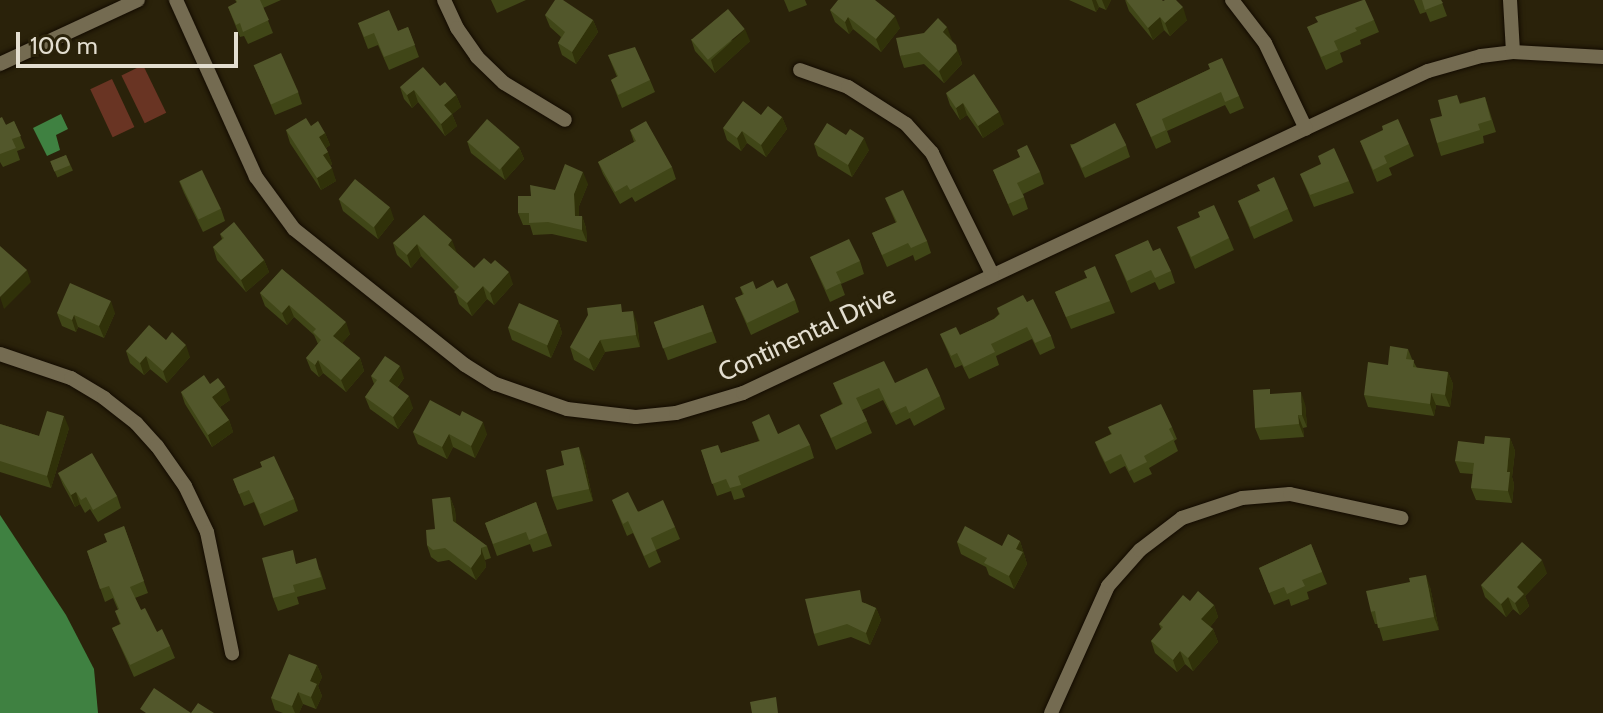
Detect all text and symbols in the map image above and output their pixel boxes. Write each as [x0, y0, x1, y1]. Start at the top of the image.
scale bar [20, 16, 242, 66]
text: 100 m [30, 31, 98, 60]
street label: Continental Drive [713, 279, 901, 389]

